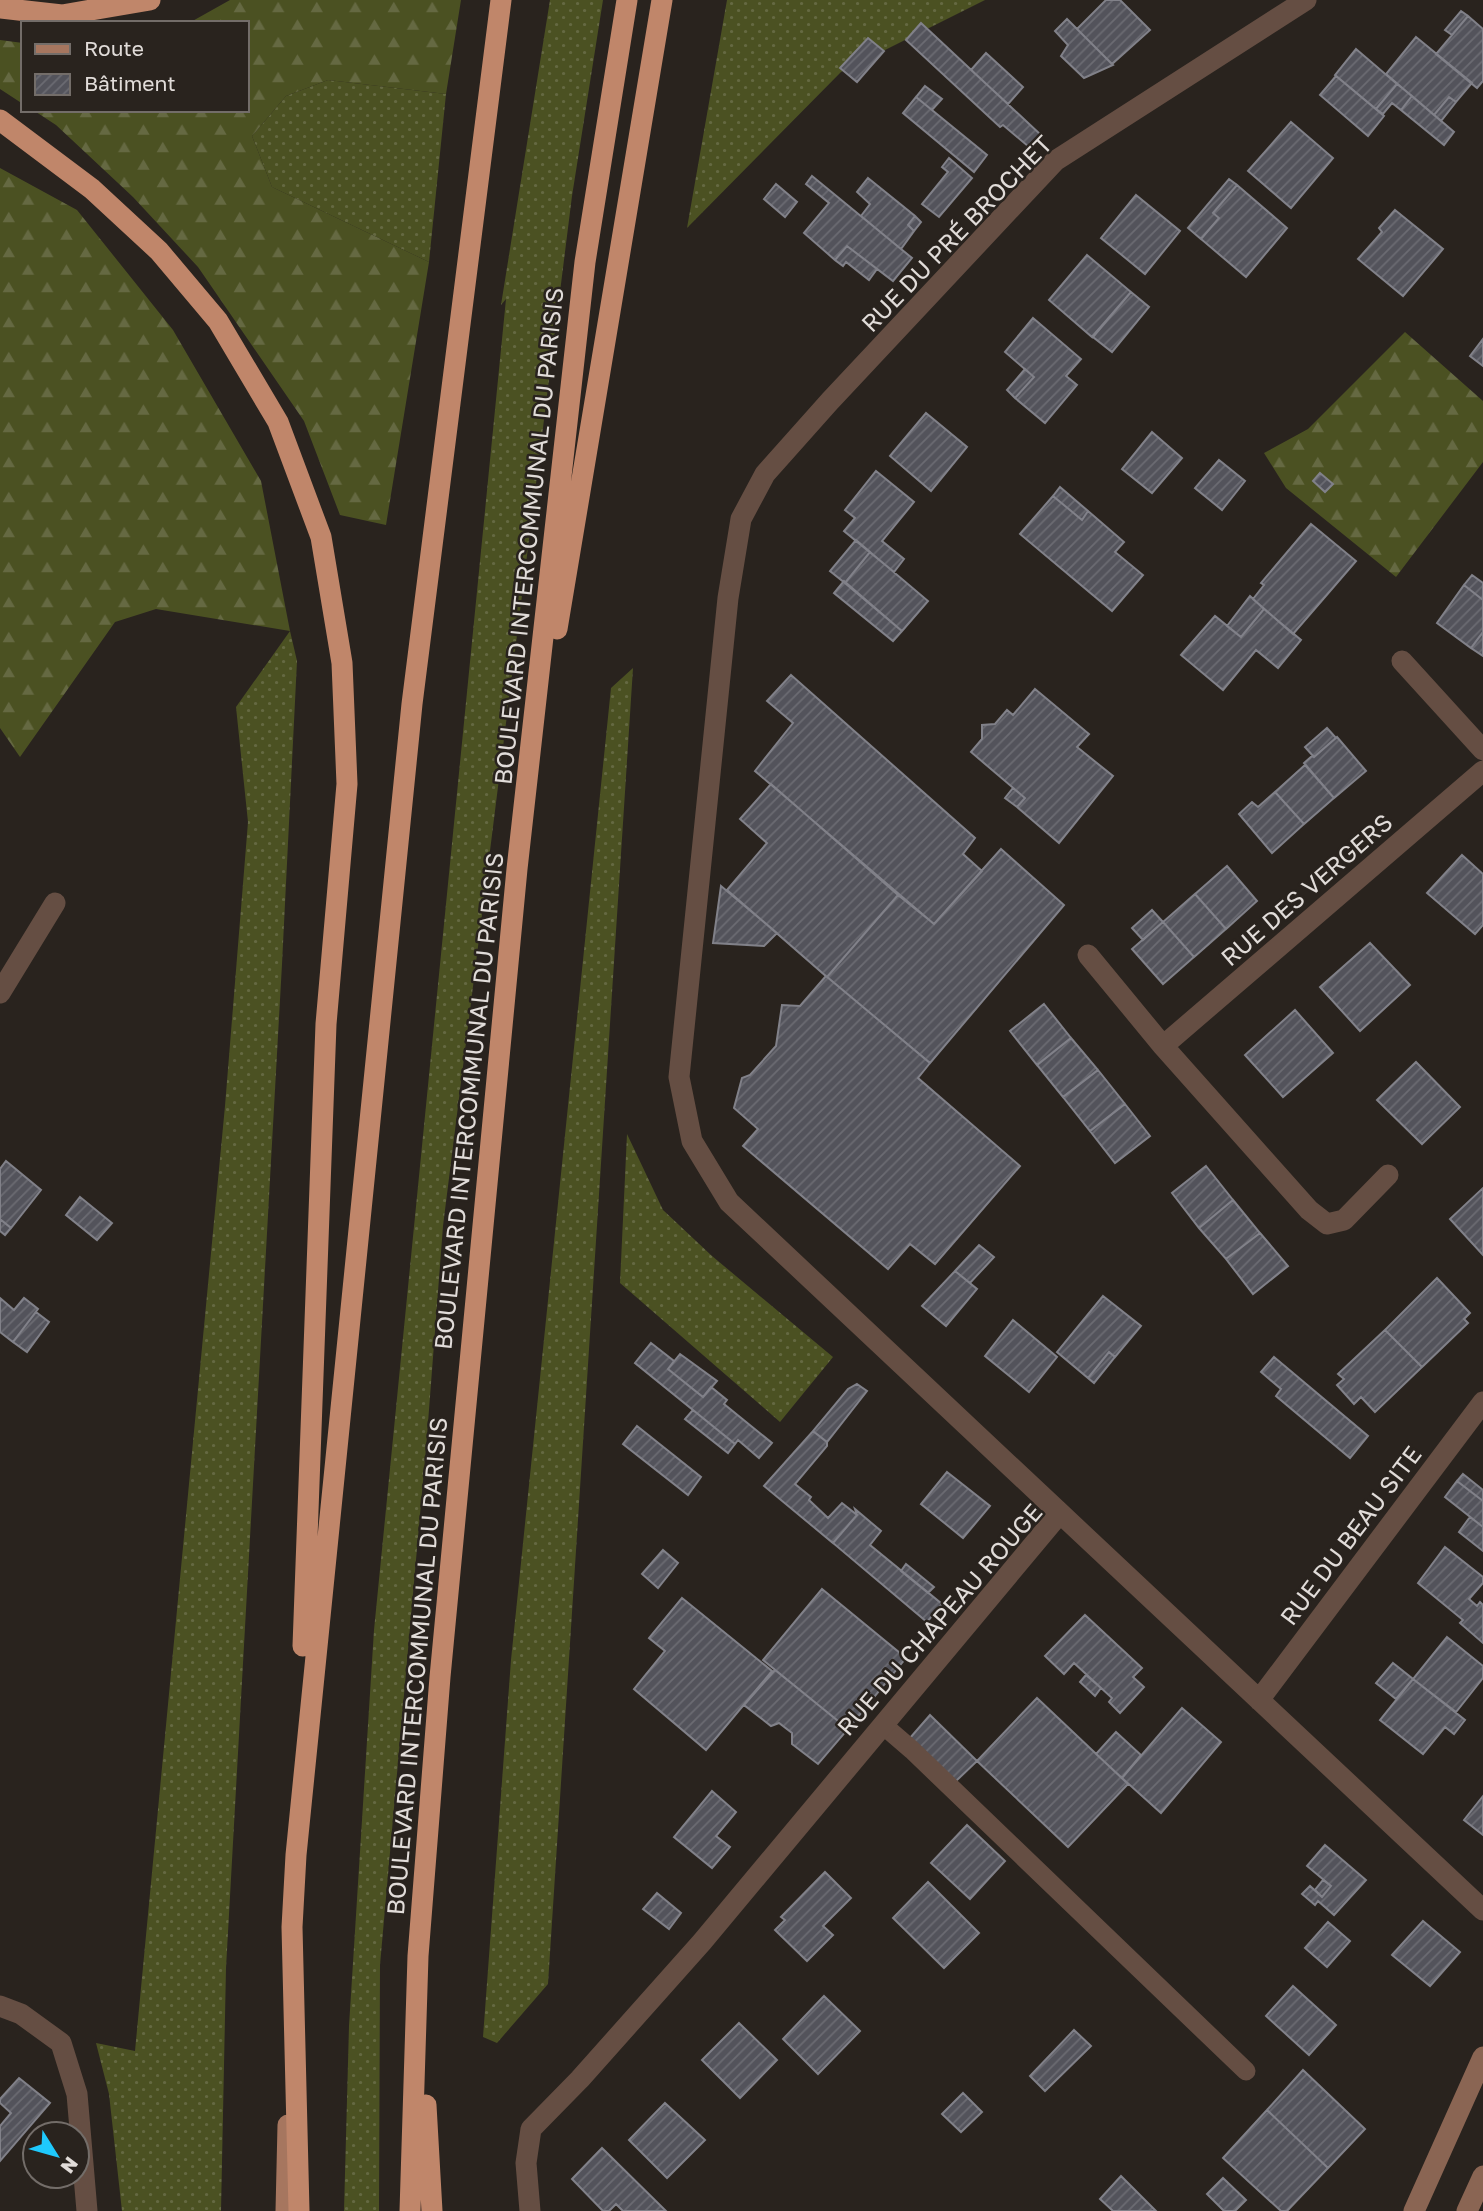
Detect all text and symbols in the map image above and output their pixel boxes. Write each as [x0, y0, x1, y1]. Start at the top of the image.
legend [21, 21, 248, 112]
text: Route [84, 35, 144, 61]
text: Bâtiment [84, 70, 176, 96]
street label: RUE DU PRÉ BROCHET [855, 129, 1057, 337]
street label: BOULEVARD INTERCOMMUNAL DU PARISIS [487, 286, 569, 786]
street label: RUE DES VERGERS [1214, 807, 1398, 971]
street label: BOULEVARD INTERCOMMUNAL DU PARISIS [427, 851, 509, 1351]
street label: BOULEVARD INTERCOMMUNAL DU PARISIS [380, 1416, 452, 1916]
street label: RUE DU BEAU SITE [1273, 1440, 1427, 1630]
street label: RUE DU CHAPEAU ROUGE [830, 1497, 1048, 1741]
north arrow [21, 2120, 91, 2190]
text: N [56, 2153, 84, 2178]

